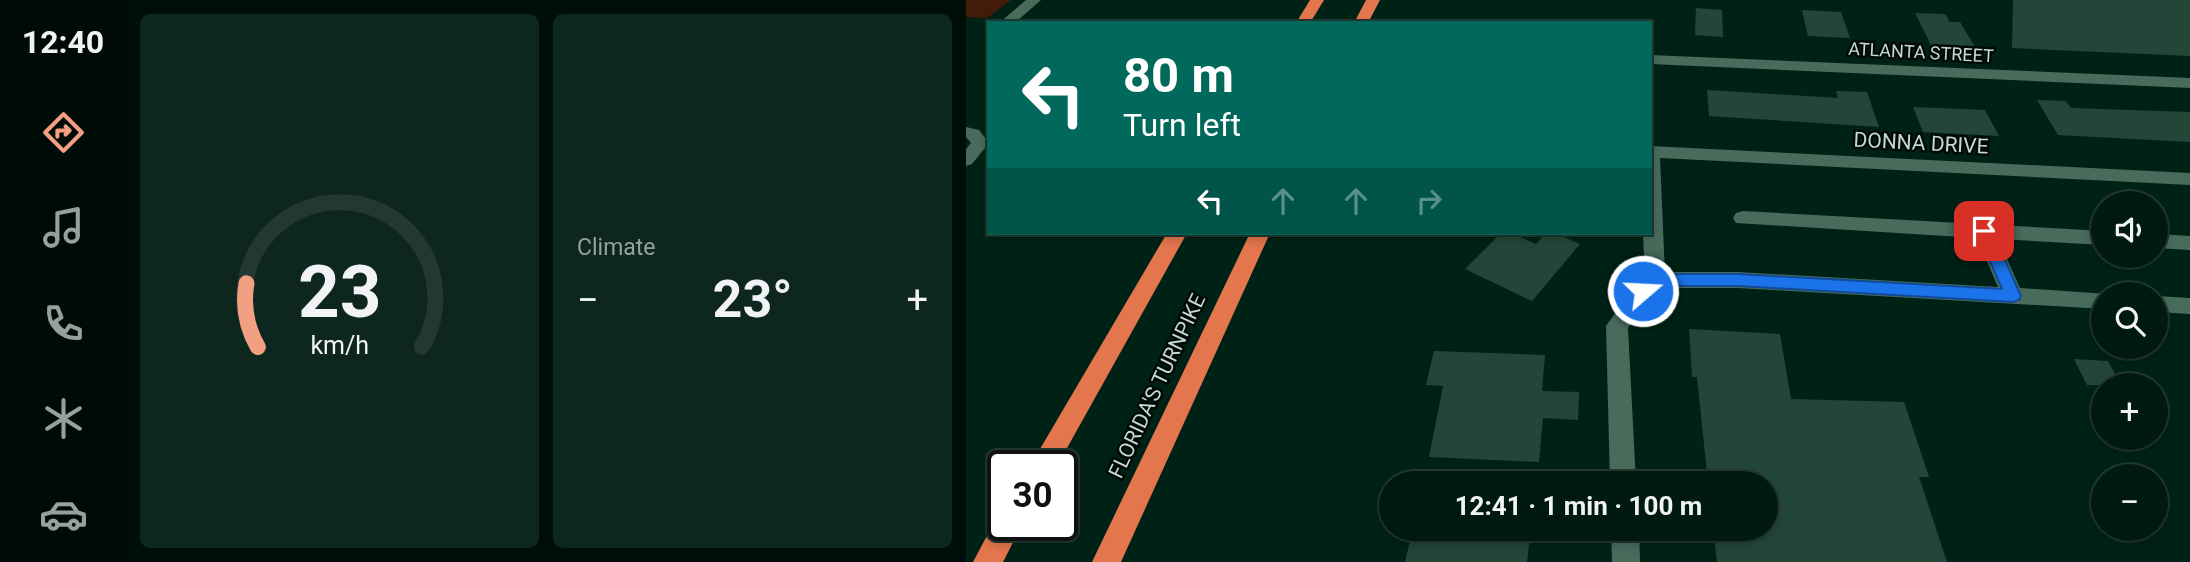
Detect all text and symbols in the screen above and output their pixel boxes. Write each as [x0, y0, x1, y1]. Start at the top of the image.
text: 12:40 [22, 23, 104, 61]
street label: ATLANTA STREET [1848, 38, 1995, 66]
text: 80 m [1123, 47, 1234, 104]
icon: left [1008, 49, 1099, 140]
text: Turn left [1123, 106, 1241, 144]
icon: directions [39, 108, 88, 157]
street label: DONNA DRIVE [1853, 127, 1989, 159]
icon: left [1191, 182, 1229, 220]
icon: ahead [1264, 182, 1302, 220]
icon: ahead [1337, 182, 1375, 220]
icon: right [1410, 182, 1448, 220]
map controls [2091, 191, 2168, 541]
button: sound [2091, 191, 2168, 268]
pin [1954, 201, 2014, 261]
icon: music [39, 203, 88, 252]
icon: arrive [1965, 212, 2003, 250]
text: Climate [577, 234, 656, 261]
text: 23 [298, 249, 381, 335]
position arrow [1606, 254, 1680, 328]
text: 23° [713, 269, 793, 330]
text: − [577, 278, 599, 322]
text: + [906, 278, 928, 322]
button: search [2091, 282, 2168, 359]
street label: FLORIDA'S TURNPIKE [1104, 290, 1210, 482]
icon: phone [39, 299, 88, 348]
text: km/h [310, 331, 369, 360]
button: + [2091, 373, 2168, 450]
icon: climate [39, 394, 88, 443]
speed limit sign: 30 [987, 450, 1078, 541]
button: − [2091, 464, 2168, 541]
icon: car [39, 490, 88, 539]
text: 12:41 · 1 min · 100 m [1455, 491, 1702, 521]

